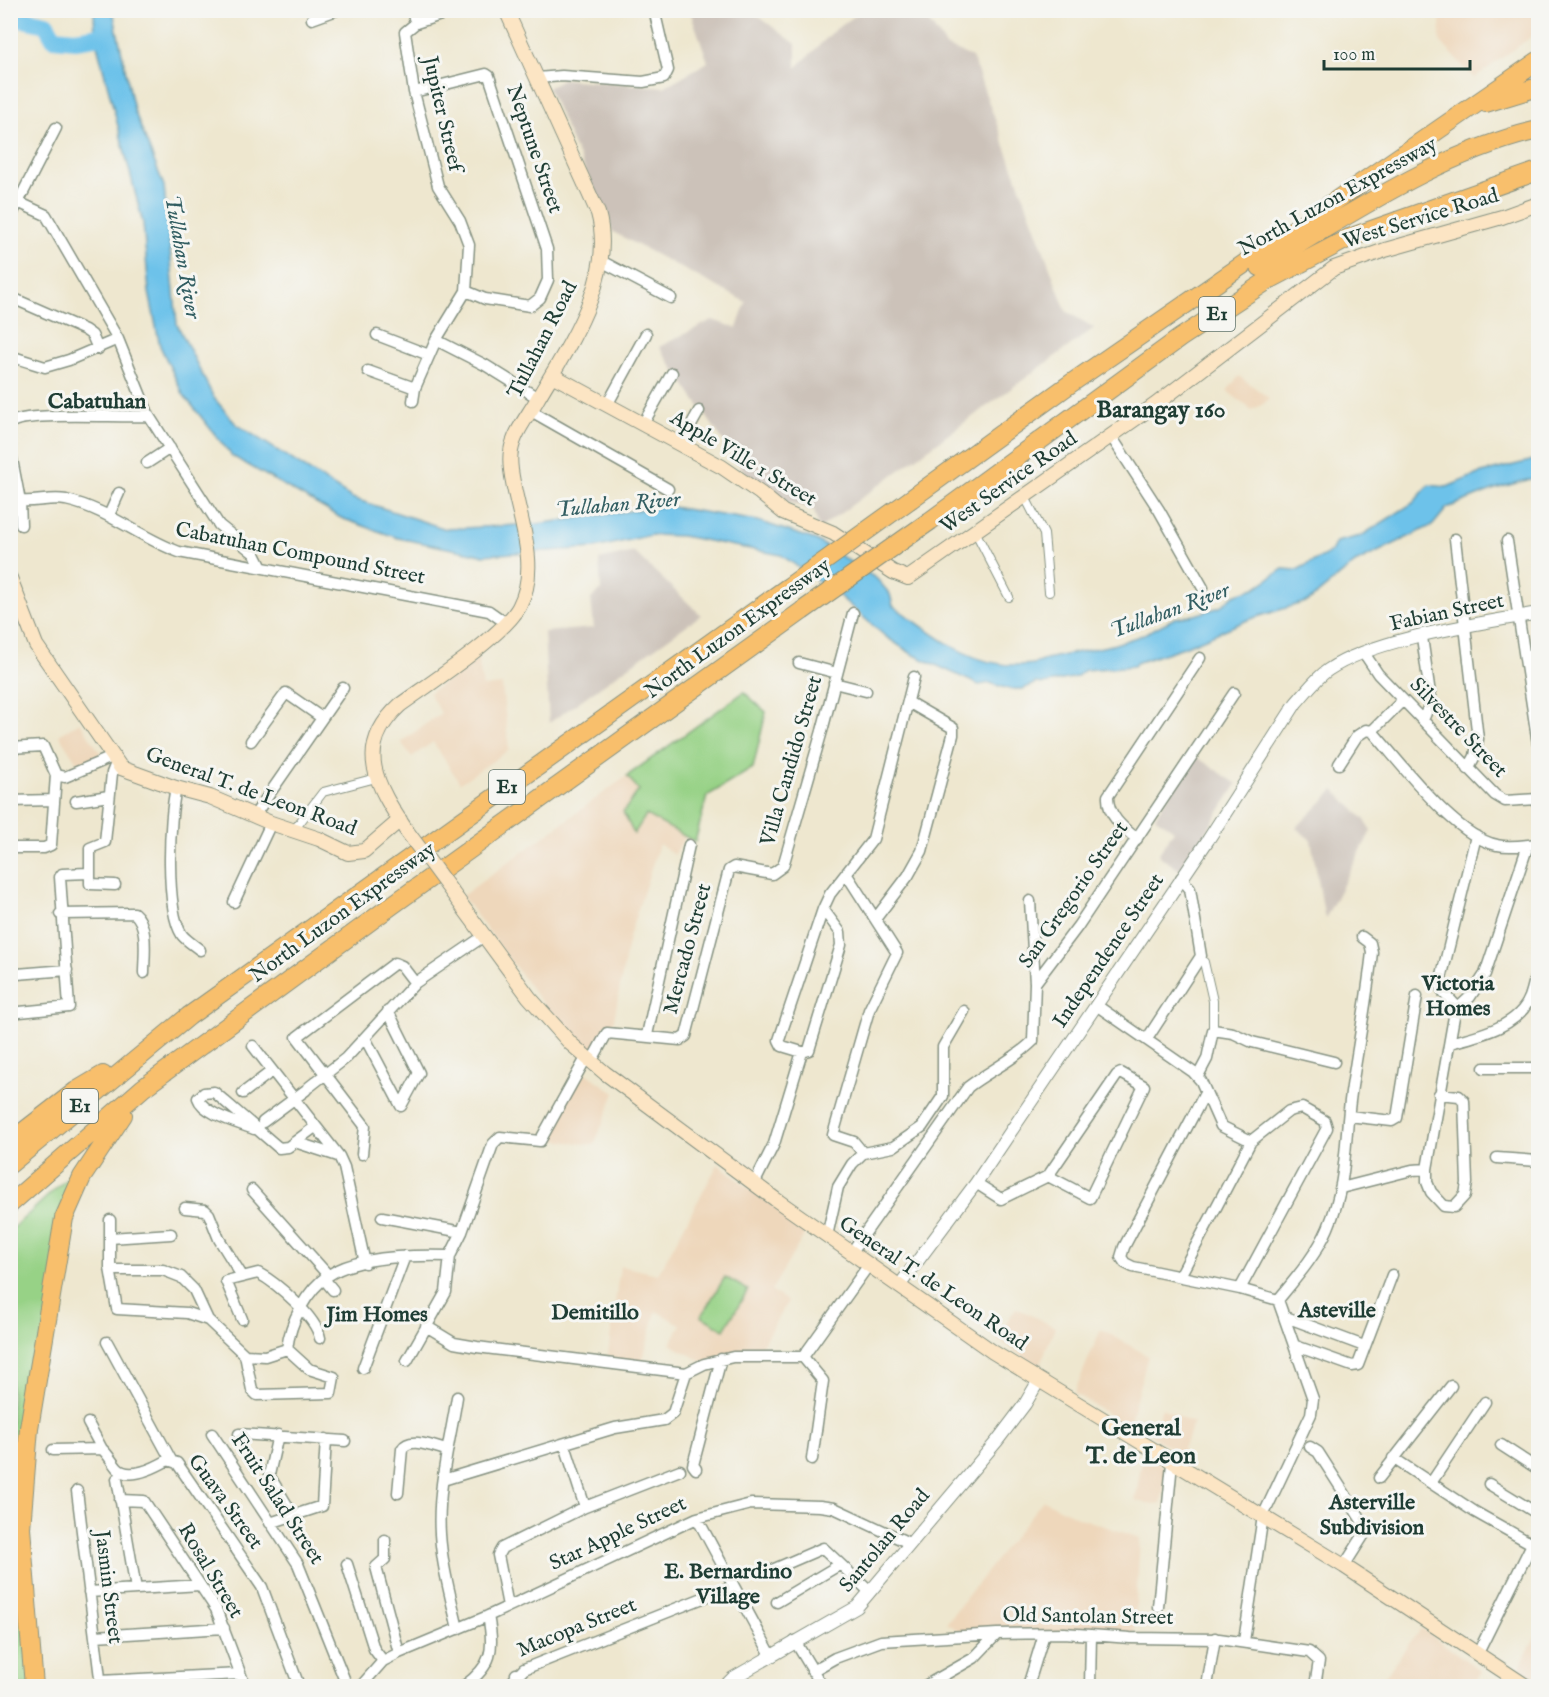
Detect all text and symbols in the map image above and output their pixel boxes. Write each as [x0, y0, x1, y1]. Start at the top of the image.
scale bar [1324, 33, 1470, 71]
text: 100 m [1333, 44, 1375, 67]
street label: Jupiter Streef [415, 52, 469, 178]
street label: Neptune Street [499, 81, 569, 217]
street label: North Luzon Expressway [1234, 131, 1443, 263]
street label: West Service Road [1340, 182, 1503, 256]
water label: Tullahan River [157, 193, 207, 322]
street label: Tullahan Road [502, 276, 585, 403]
road number: E1 [1199, 297, 1235, 331]
district label: Cabatuhan [48, 388, 146, 416]
district label: Barangay 160 [1096, 395, 1226, 426]
street label: Apple Ville 1 Street [664, 404, 821, 513]
street label: West Service Road [935, 425, 1084, 540]
water label: Tullahan River [555, 485, 683, 524]
street label: Cabatuhan Compound Street [173, 517, 427, 591]
street label: North Luzon Expressway [640, 552, 837, 706]
water label: Tullahan River [1106, 576, 1235, 646]
street label: Fabian Street [1388, 588, 1506, 638]
street label: Silvestre Street [1403, 672, 1513, 784]
street label: Villa Candido Street [755, 673, 829, 850]
street label: General T. de Leon Road [142, 741, 361, 843]
road number: E1 [489, 770, 525, 804]
street label: San Gregorio Street [1013, 816, 1135, 974]
street label: North Luzon Expressway [245, 836, 442, 990]
street label: Independence Street [1047, 869, 1171, 1033]
street label: Mercado Street [658, 881, 718, 1017]
district label: Victoria Homes [1421, 970, 1495, 1023]
road number: E1 [62, 1089, 98, 1123]
street label: General T. de Leon Road [833, 1211, 1033, 1358]
district label: Asteville [1297, 1297, 1376, 1325]
district label: Demitillo [551, 1299, 639, 1327]
district label: Jim Homes [323, 1301, 428, 1329]
district label: General T. de Leon [1085, 1413, 1196, 1472]
street label: Fruit Salad Street [224, 1428, 330, 1570]
street label: Guava Street [181, 1449, 269, 1555]
street label: Santolan Road [834, 1483, 937, 1598]
district label: Asterville Subdivision [1320, 1489, 1425, 1542]
street label: Star Apple Street [545, 1490, 691, 1578]
street label: Rosal Street [171, 1519, 249, 1623]
street label: Jasmin Street [87, 1527, 128, 1645]
district label: E. Bernardino Village [664, 1558, 792, 1611]
street label: Macopa Street [513, 1592, 641, 1664]
street label: Old Santolan Street [1002, 1602, 1174, 1632]

